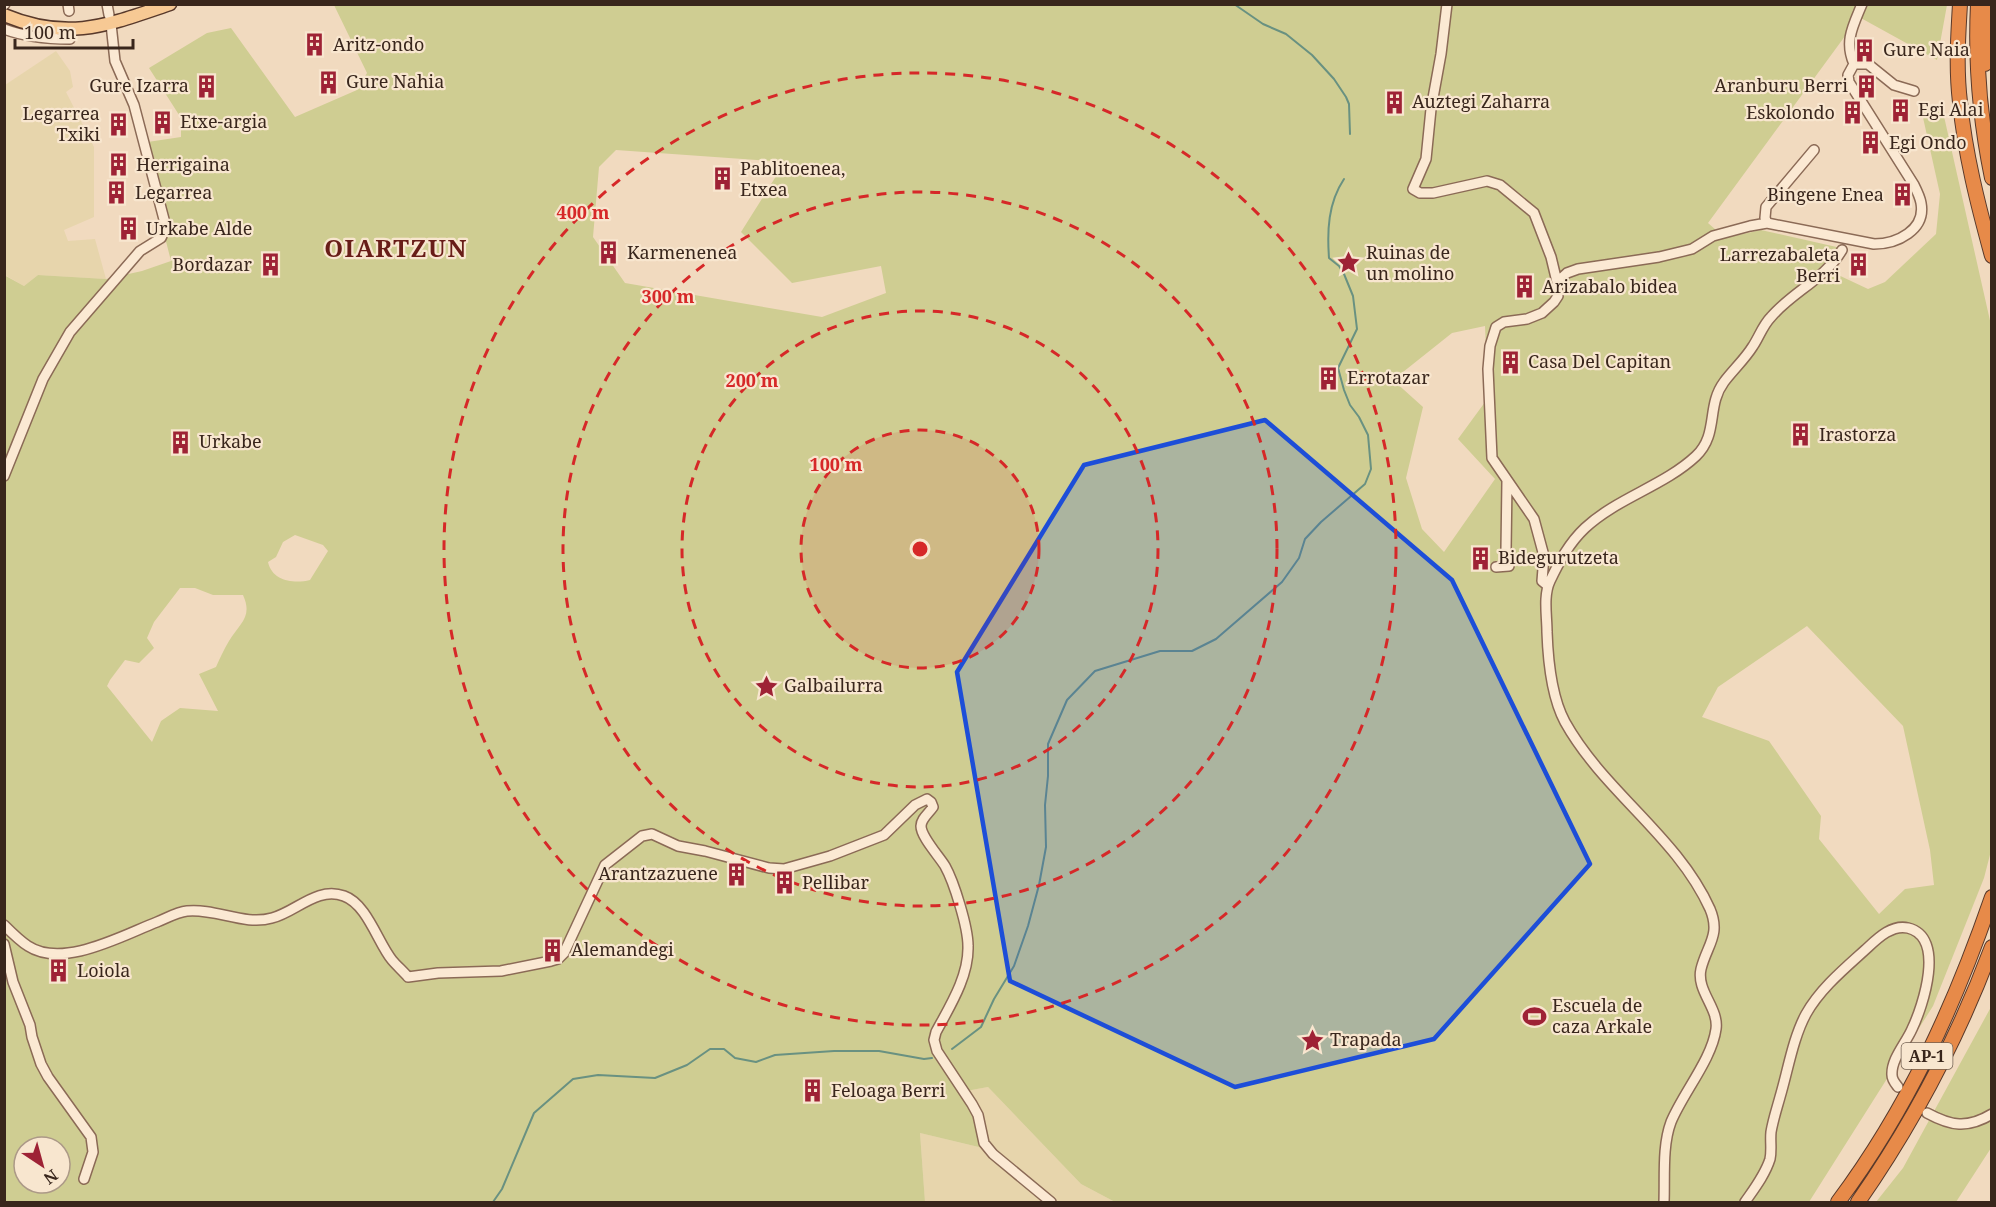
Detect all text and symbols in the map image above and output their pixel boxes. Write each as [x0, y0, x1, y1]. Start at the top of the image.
scale bar [15, 12, 134, 50]
text: 100 m [24, 20, 76, 44]
building icon: Aritz-ondo [302, 32, 328, 58]
place label: Aritz-ondo [333, 32, 424, 56]
building icon: Gure Naia [1852, 37, 1878, 63]
place label: Gure Naia [1883, 37, 1970, 61]
building icon: Gure Nahia [315, 69, 341, 95]
place label: Gure Nahia [346, 69, 444, 93]
place label: Gure Izarra [89, 73, 189, 97]
building icon: Gure Izarra [194, 73, 220, 99]
place label: Aranburu Berri [1714, 73, 1848, 97]
building icon: Aranburu Berri [1853, 73, 1879, 99]
building icon: Auztegi Zaharra [1381, 89, 1407, 115]
place label: Auztegi Zaharra [1412, 89, 1550, 113]
building icon: Egi Alai [1887, 97, 1913, 123]
place label: Egi Alai [1918, 97, 1984, 121]
place label: Eskolondo [1746, 100, 1835, 124]
building icon: Eskolondo [1840, 100, 1866, 126]
place label: Legarrea Txiki [23, 101, 100, 146]
building icon: Etxe-argia [149, 109, 175, 135]
place label: Etxe-argia [180, 109, 267, 133]
building icon: Legarrea Txiki [105, 111, 131, 137]
building icon: Egi Ondo [1858, 130, 1884, 156]
place label: Egi Ondo [1889, 130, 1967, 154]
building icon: Herrigaina [105, 152, 131, 178]
place label: Herrigaina [136, 152, 230, 176]
place label: Pablitoenea, Etxea [740, 156, 846, 201]
building icon: Pablitoenea, Etxea [709, 166, 735, 192]
building icon: Legarrea [104, 180, 130, 206]
place label: Legarrea [135, 180, 212, 204]
place label: Bingene Enea [1767, 182, 1884, 206]
building icon: Bingene Enea [1889, 182, 1915, 208]
text: 400 m [557, 200, 610, 224]
building icon: Urkabe Alde [115, 216, 141, 242]
place label: Urkabe Alde [146, 216, 252, 240]
district label: OIARTZUN [324, 231, 468, 264]
building icon: Karmenenea [596, 240, 622, 266]
place label: Karmenenea [627, 240, 737, 264]
place label: Ruinas de un molino [1366, 240, 1454, 285]
place label: Larrezabaleta Berri [1720, 242, 1840, 287]
place icon: Ruinas de un molino [1335, 250, 1361, 276]
place label: Bordazar [172, 252, 253, 276]
building icon: Bordazar [257, 252, 283, 278]
building icon: Larrezabaleta Berri [1845, 252, 1871, 278]
building icon: Arizabalo bidea [1511, 274, 1537, 300]
place label: Arizabalo bidea [1542, 274, 1678, 298]
text: 300 m [642, 284, 695, 308]
building icon: Casa Del Capitan [1497, 349, 1523, 375]
place label: Casa Del Capitan [1528, 349, 1672, 373]
building icon: Errotazar [1316, 365, 1342, 391]
place label: Errotazar [1347, 365, 1430, 389]
text: 200 m [726, 368, 779, 392]
building icon: Irastorza [1788, 422, 1814, 448]
place label: Irastorza [1819, 422, 1897, 446]
building icon: Urkabe [168, 429, 194, 455]
place label: Urkabe [199, 429, 262, 453]
text: 100 m [810, 452, 863, 476]
centre of rings [910, 539, 930, 559]
building icon: Bidegurutzeta [1467, 545, 1493, 571]
place label: Bidegurutzeta [1498, 545, 1619, 569]
place icon: Galbailurra [753, 673, 779, 699]
place label: Galbailurra [784, 673, 883, 697]
place label: Arantzazuene [598, 861, 718, 885]
building icon: Arantzazuene [723, 861, 749, 887]
building icon: Pellibar [771, 870, 797, 896]
place label: Pellibar [802, 870, 870, 894]
building icon: Alemandegi [540, 937, 566, 963]
place label: Alemandegi [571, 937, 674, 961]
building icon: Loiola [46, 958, 72, 984]
place label: Loiola [77, 958, 130, 982]
place label: Escuela de caza Arkale [1552, 993, 1652, 1038]
sports icon: Escuela de caza Arkale [1521, 1003, 1547, 1029]
place icon: Trapada [1299, 1027, 1325, 1053]
place label: Trapada [1330, 1027, 1402, 1051]
road number: AP-1 [1902, 1043, 1952, 1069]
building icon: Feloaga Berri [800, 1078, 826, 1104]
place label: Feloaga Berri [831, 1078, 945, 1102]
north arrow [12, 1135, 72, 1195]
text: N [39, 1165, 62, 1190]

